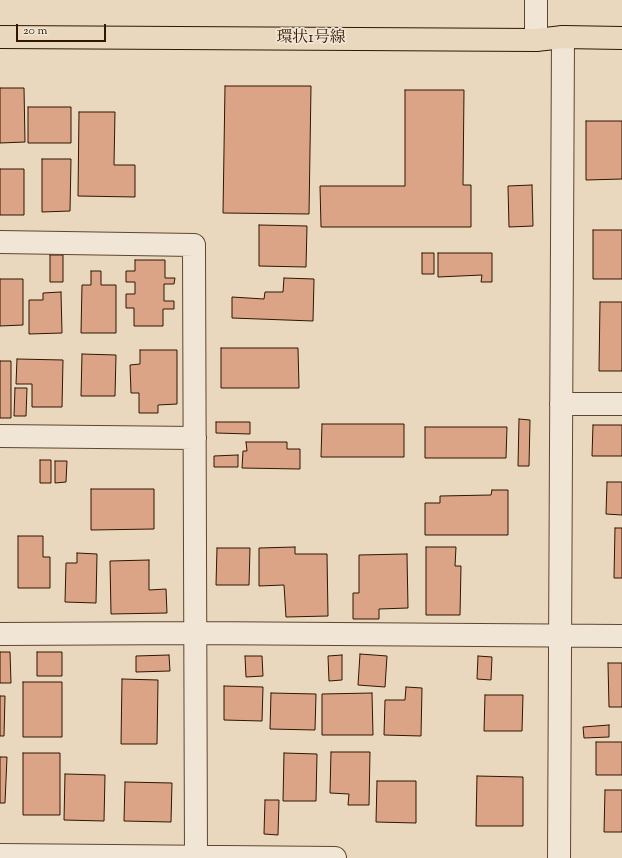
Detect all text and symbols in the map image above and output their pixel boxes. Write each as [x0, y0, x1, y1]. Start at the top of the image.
scale bar [18, 16, 108, 42]
text: 20 m [23, 22, 47, 40]
street label: 環状1号線 [276, 29, 346, 49]

